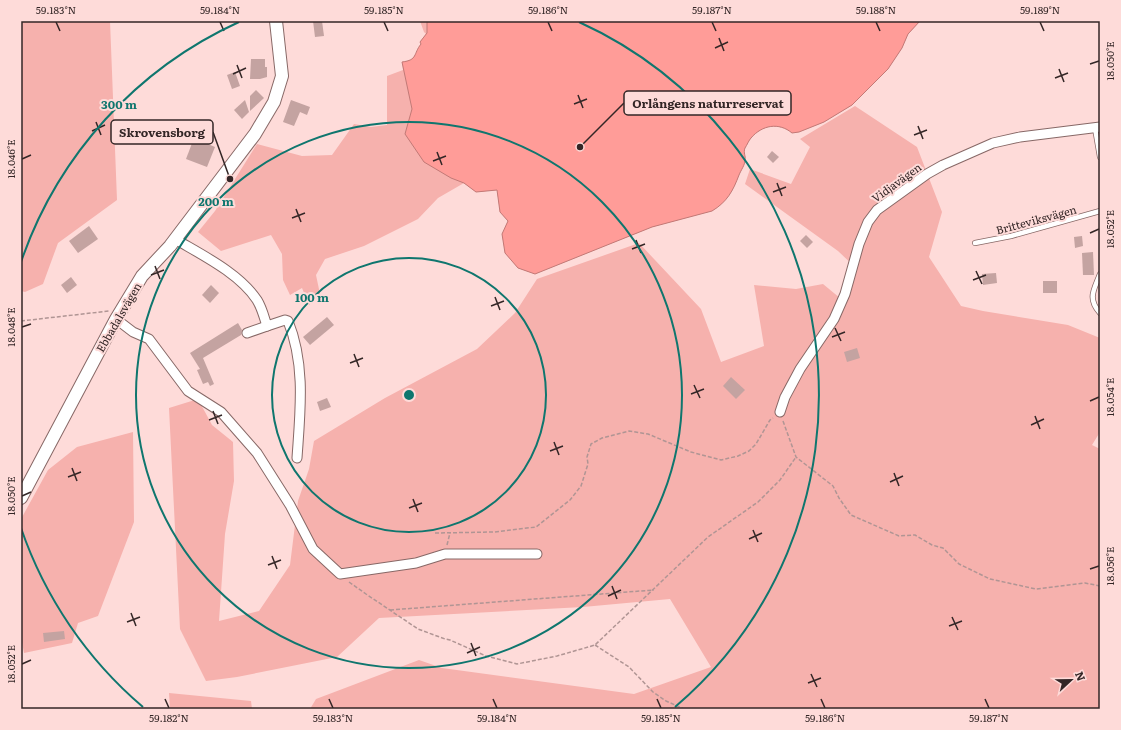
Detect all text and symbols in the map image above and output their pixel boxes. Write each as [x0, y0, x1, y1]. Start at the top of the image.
text: 59.183°N [36, 2, 76, 17]
text: 59.184°N [200, 2, 240, 17]
text: 59.185°N [364, 2, 404, 17]
text: 59.186°N [528, 2, 568, 17]
text: 59.187°N [692, 2, 732, 17]
text: 59.188°N [856, 2, 896, 17]
text: 59.189°N [1020, 2, 1060, 17]
text: 18.050°E [1102, 41, 1117, 81]
callout: Orlångens naturreservat [624, 91, 791, 115]
text: Orlångens naturreservat [632, 94, 784, 112]
text: 300 m [101, 95, 137, 113]
callout: Skrovensborg [111, 120, 213, 144]
text: Skrovensborg [119, 123, 206, 141]
text: 18.046°E [3, 139, 18, 179]
street label: Vidjavägen [868, 159, 924, 205]
text: 200 m [198, 192, 234, 210]
street label: Britteviksvägen [994, 201, 1078, 237]
text: 18.052°E [1102, 210, 1117, 248]
street label: Ebbadalsvägen [92, 279, 144, 355]
text: 100 m [295, 288, 329, 306]
text: 18.048°E [3, 307, 18, 347]
text: 18.054°E [1102, 378, 1117, 416]
centre of rings [402, 388, 416, 402]
text: 18.050°E [3, 476, 18, 516]
text: 18.056°E [1102, 547, 1117, 585]
text: 18.052°E [3, 645, 18, 683]
north arrow [1051, 660, 1091, 700]
text: N [1072, 669, 1090, 683]
text: 59.182°N [149, 710, 189, 725]
text: 59.183°N [313, 710, 353, 725]
text: 59.184°N [477, 710, 517, 725]
text: 59.185°N [641, 710, 681, 725]
text: 59.186°N [805, 710, 845, 725]
text: 59.187°N [969, 710, 1009, 725]

